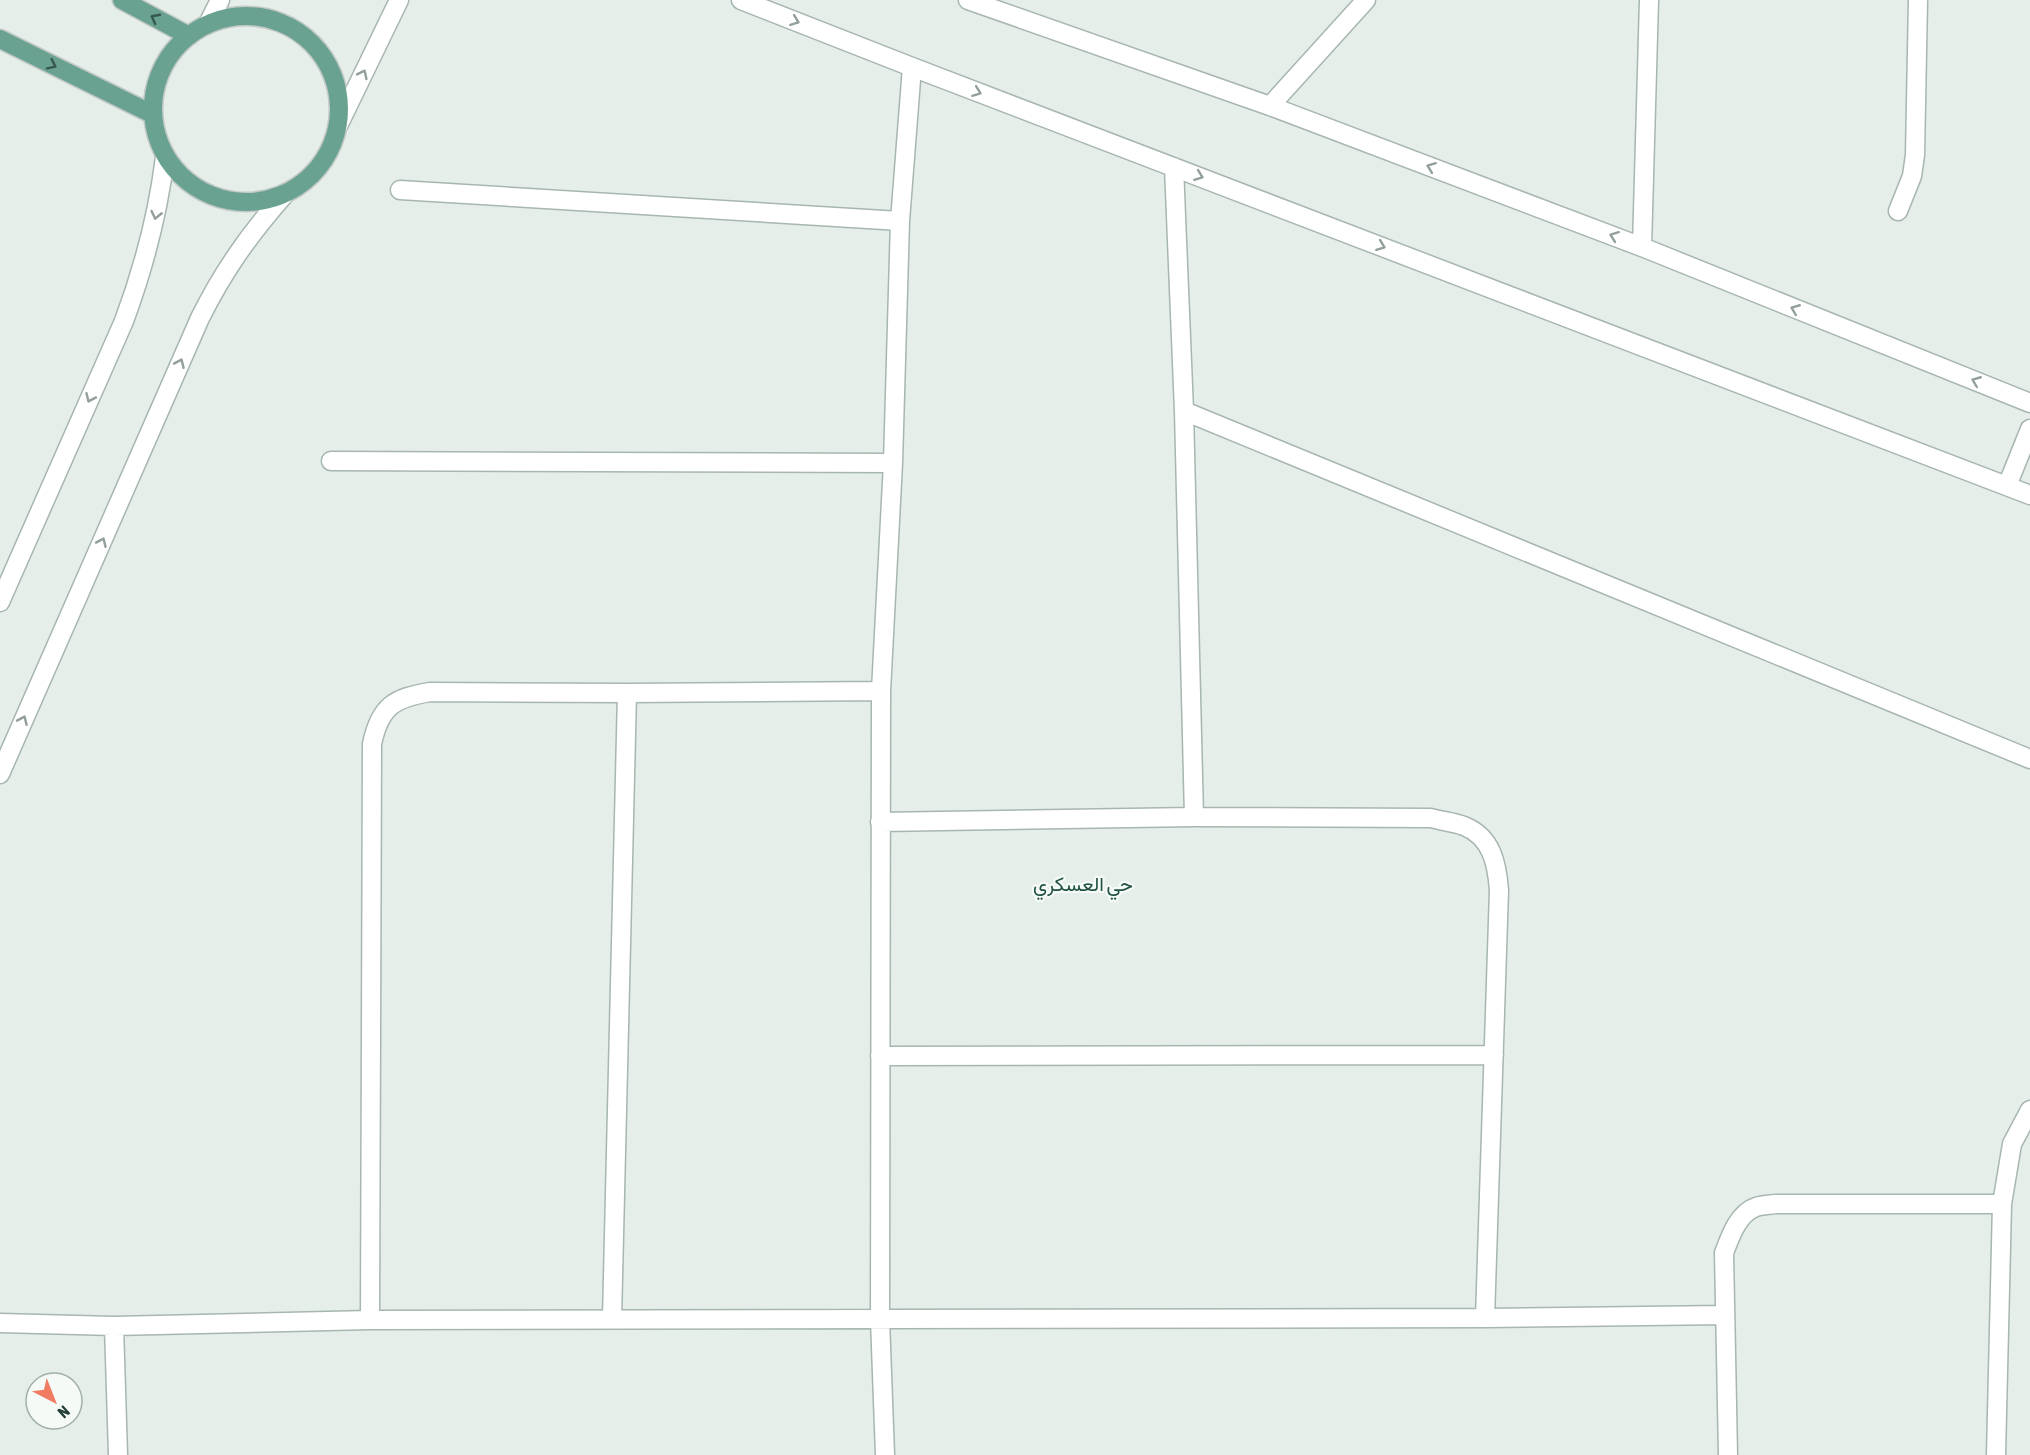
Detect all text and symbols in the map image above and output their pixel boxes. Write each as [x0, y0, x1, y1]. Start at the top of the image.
one-way arrow [151, 14, 162, 25]
one-way arrow [790, 14, 800, 27]
one-way arrow [46, 57, 57, 69]
one-way arrow [356, 69, 368, 80]
one-way arrow [971, 85, 982, 97]
one-way arrow [1427, 162, 1438, 174]
one-way arrow [1193, 169, 1204, 181]
one-way arrow [151, 210, 164, 220]
one-way arrow [1609, 231, 1620, 244]
one-way arrow [1375, 239, 1386, 251]
one-way arrow [1790, 304, 1801, 316]
one-way arrow [173, 359, 185, 370]
one-way arrow [1971, 376, 1981, 389]
one-way arrow [85, 391, 97, 402]
one-way arrow [95, 537, 107, 548]
one-way arrow [16, 716, 28, 727]
district label: حي العسكري [1033, 872, 1133, 901]
north arrow [24, 1371, 84, 1431]
text: N [55, 1402, 74, 1422]

